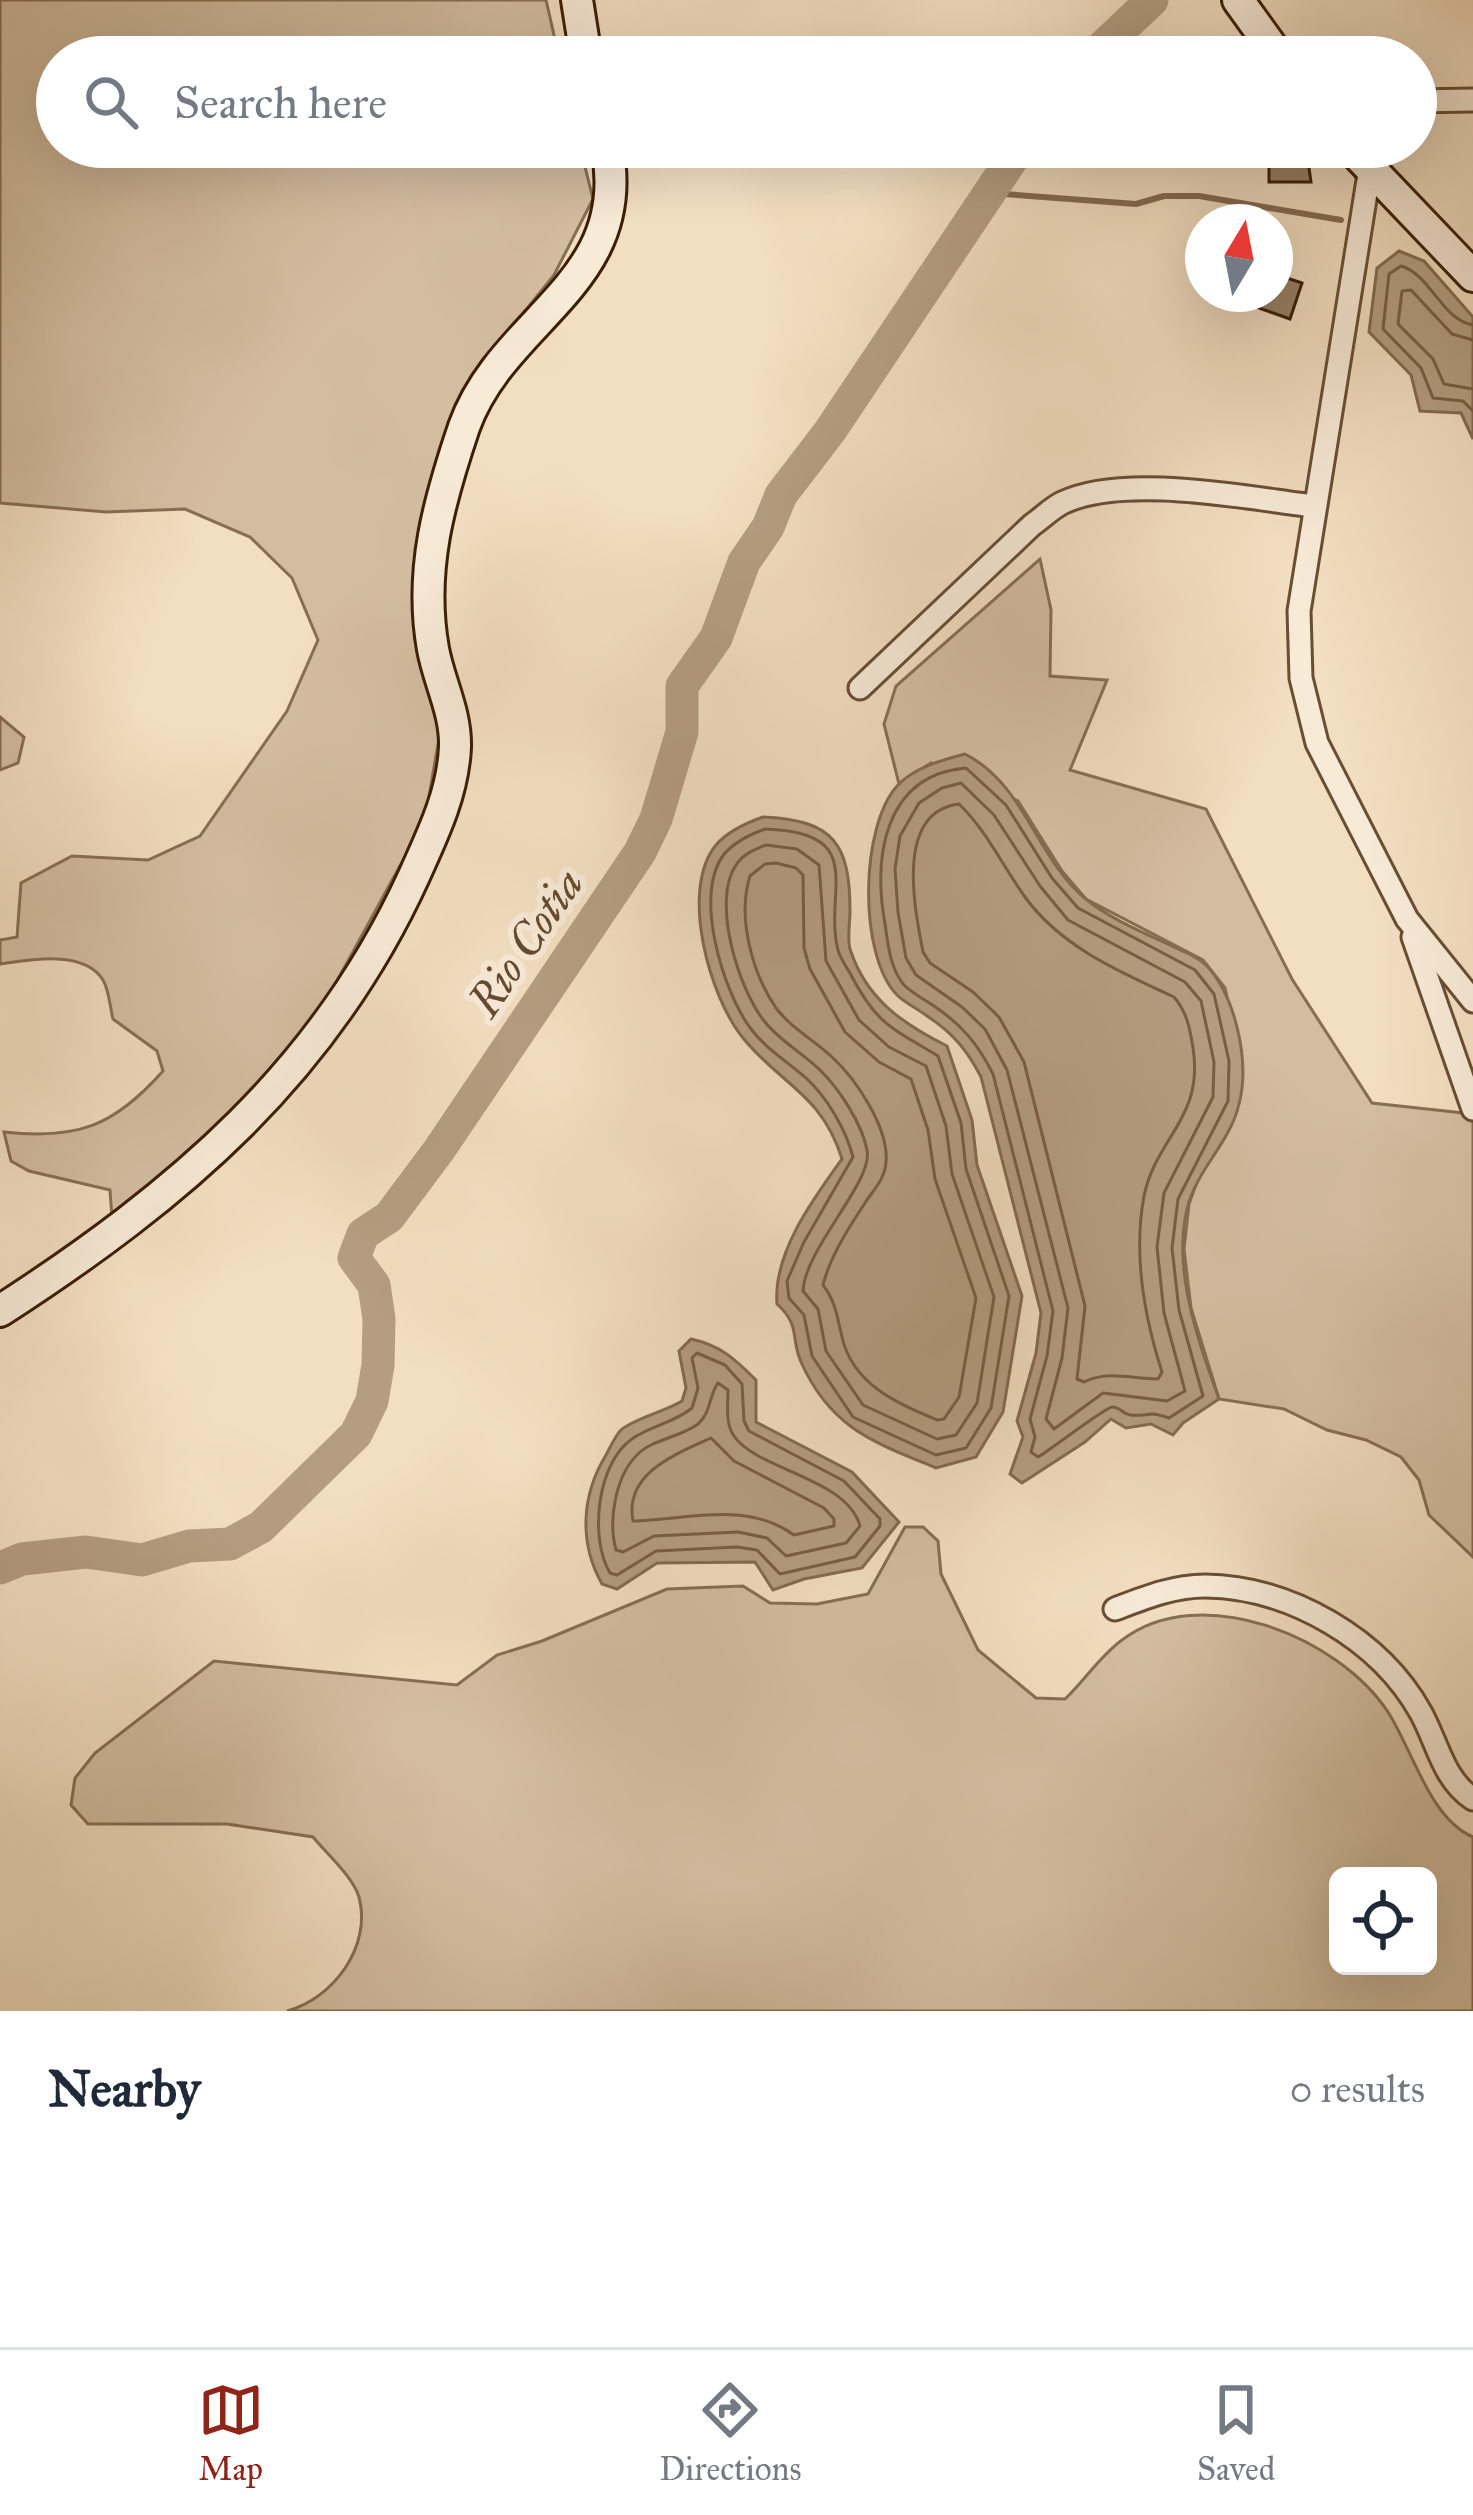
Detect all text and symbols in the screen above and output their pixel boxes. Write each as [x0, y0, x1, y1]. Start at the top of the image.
search box [36, 36, 1437, 168]
icon: search [78, 69, 144, 135]
text: Search here [174, 75, 387, 130]
north arrow [1185, 204, 1293, 312]
water label: Rio Cotia [455, 858, 595, 1028]
map controls [1329, 1867, 1437, 1975]
button: locate [1329, 1867, 1437, 1975]
text: Nearby [48, 2058, 200, 2120]
text: 0 results [1290, 2065, 1425, 2113]
tab: Map [198, 2377, 264, 2489]
tab: Directions [659, 2377, 801, 2489]
tab: Saved [1197, 2377, 1275, 2489]

